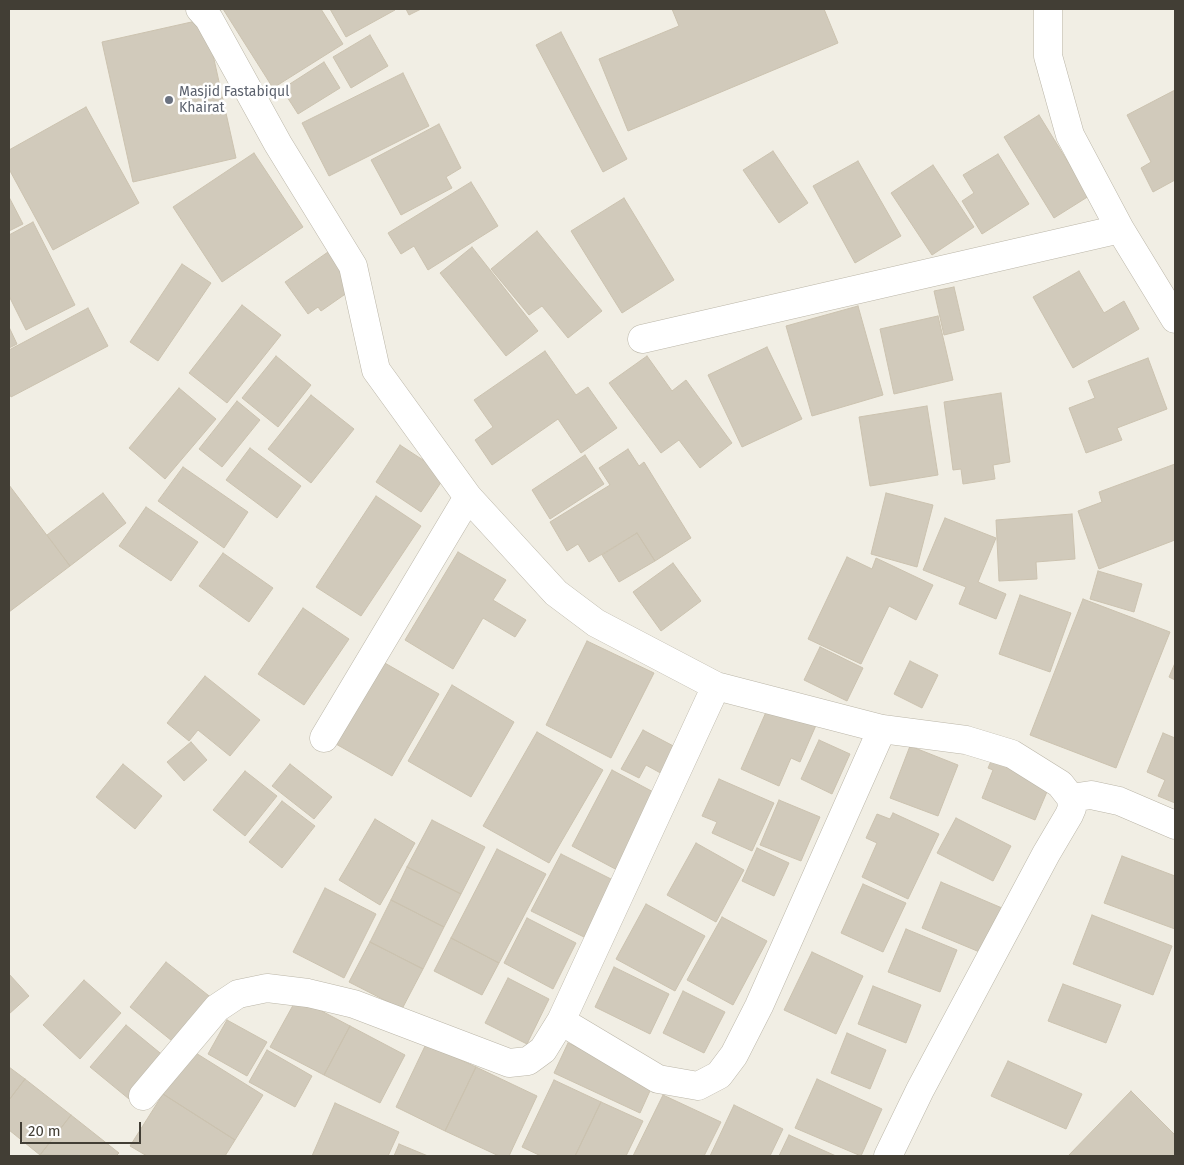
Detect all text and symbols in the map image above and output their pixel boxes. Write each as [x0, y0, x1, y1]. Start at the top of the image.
place label: Masjid Fastabiqul Khairat [179, 84, 289, 116]
marker: Masjid Fastabiqul Khairat [163, 94, 175, 106]
scale bar [22, 1112, 144, 1144]
text: 20 m [28, 1122, 61, 1140]

